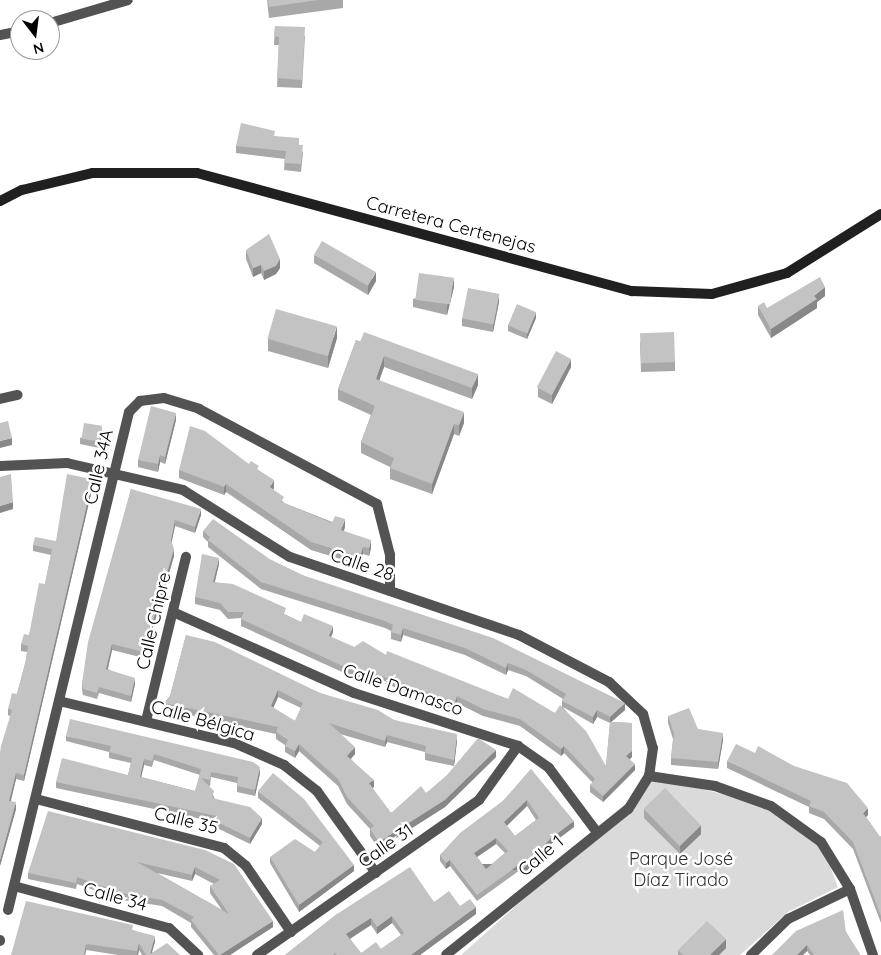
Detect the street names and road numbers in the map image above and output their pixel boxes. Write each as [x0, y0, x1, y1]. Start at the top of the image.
street label: Carretera Certenejas [364, 192, 538, 258]
street label: Calle 34A [80, 427, 118, 507]
street label: Calle 28 [328, 544, 396, 586]
street label: Calle Chipre [132, 570, 176, 672]
street label: Calle Damasco [340, 659, 466, 721]
street label: Calle Bélgica [149, 696, 257, 746]
street label: Calle 35 [152, 803, 220, 839]
street label: Calle 31 [354, 819, 418, 873]
street label: Calle 1 [514, 831, 568, 881]
street label: Calle 34 [81, 878, 149, 916]

